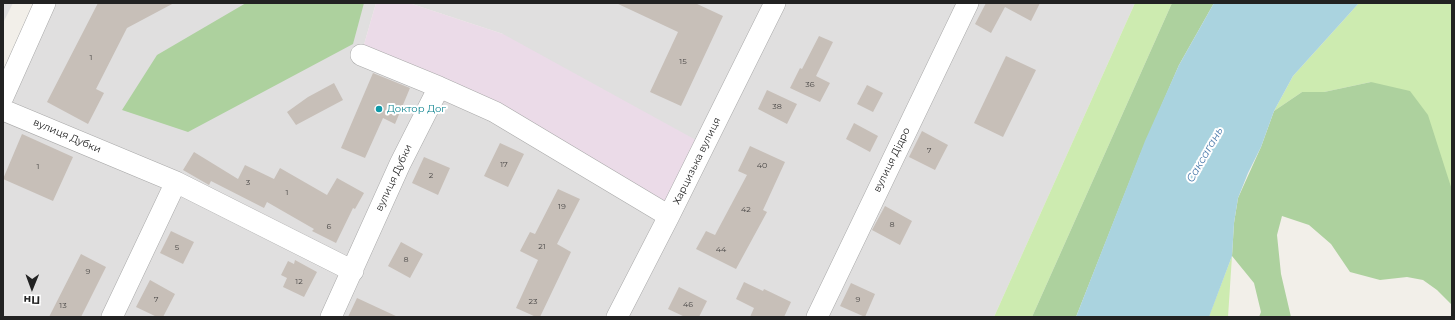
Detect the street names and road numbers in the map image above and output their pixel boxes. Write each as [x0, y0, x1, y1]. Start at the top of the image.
street label: Харцизька вулиця [671, 115, 723, 207]
street label: вулиця Дубки [31, 116, 103, 156]
street label: вулиця Дідро [871, 126, 913, 194]
street label: вулиця Дубки [373, 143, 415, 213]

